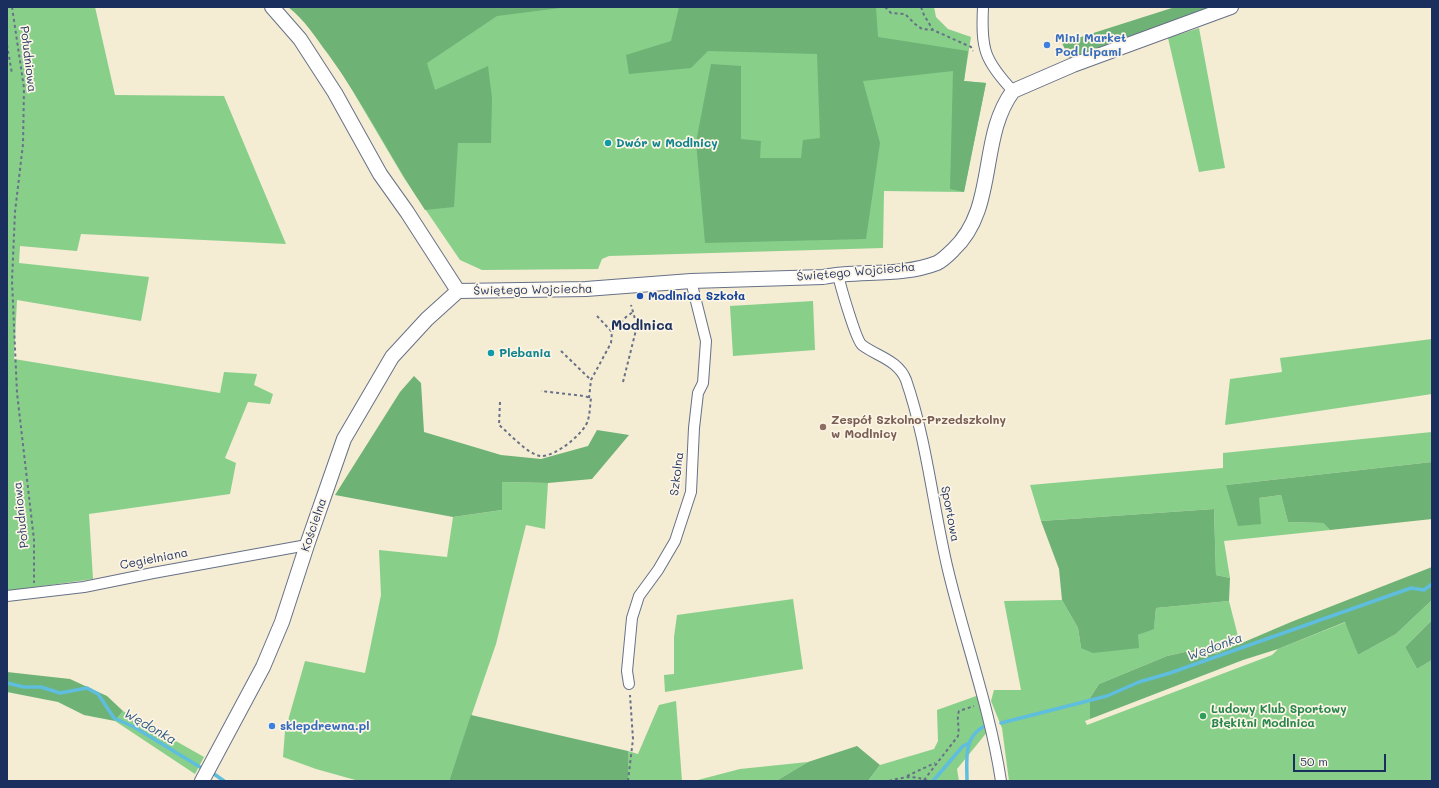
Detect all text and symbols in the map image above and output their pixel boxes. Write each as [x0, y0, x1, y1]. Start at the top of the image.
street label: Południowa [17, 25, 39, 93]
place label: Mini Market Pod Lipami [1055, 31, 1126, 59]
marker: Mini Market Pod Lipami [1042, 40, 1052, 50]
place label: Dwór w Modlnicy [616, 136, 718, 150]
marker: Dwór w Modlnicy [603, 138, 613, 148]
street label: Świętego Wojciecha [796, 260, 916, 284]
street label: Świętego Wojciecha [473, 282, 593, 298]
place label: Modlnica Szkoła [648, 289, 745, 303]
marker: Modlnica Szkoła [635, 291, 645, 301]
district label: Modlnica [611, 318, 673, 334]
place label: Plebania [499, 346, 551, 360]
marker: Plebania [486, 348, 496, 358]
place label: Zespół Szkolno-Przedszkolny w Modlnicy [831, 413, 1006, 441]
marker: Zespół Szkolno-Przedszkolny w Modlnicy [818, 422, 828, 432]
street label: Szkolna [667, 451, 687, 497]
street label: Południowa [10, 481, 32, 549]
street label: Sportowa [938, 485, 962, 543]
street label: Kościelna [298, 496, 330, 554]
street label: Cegielniana [119, 545, 189, 573]
water label: Wędonka [1185, 630, 1245, 664]
place label: Ludowy Klub Sportowy Błękitni Modlnica [1211, 702, 1347, 730]
water label: Wędonka [121, 706, 179, 748]
marker: Ludowy Klub Sportowy Błękitni Modlnica [1198, 711, 1208, 721]
place label: sklepdrewna.pl [280, 719, 369, 733]
marker: sklepdrewna.pl [267, 721, 277, 731]
scale bar [1295, 746, 1388, 772]
text: 50 m [1300, 753, 1328, 769]

